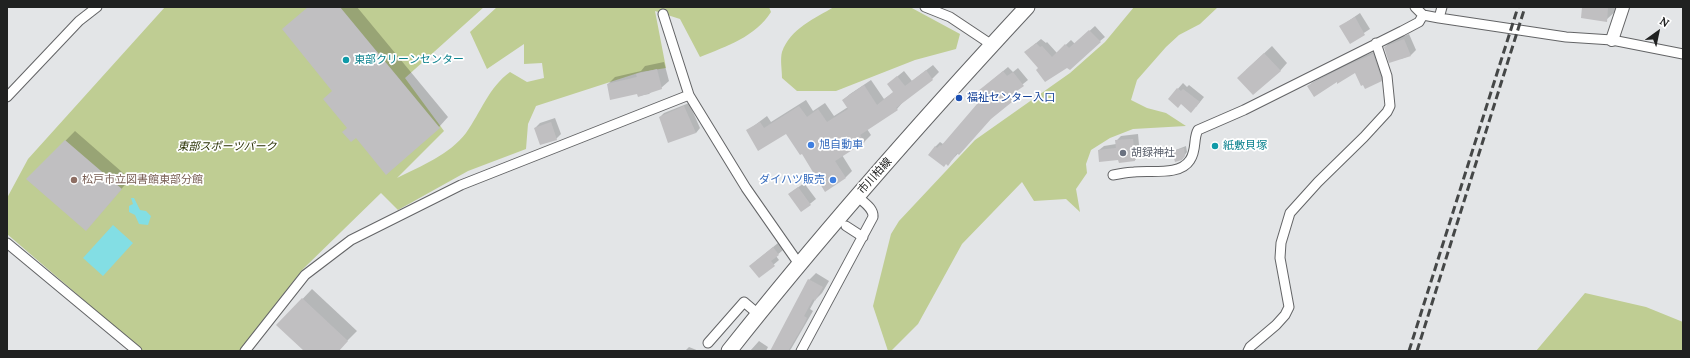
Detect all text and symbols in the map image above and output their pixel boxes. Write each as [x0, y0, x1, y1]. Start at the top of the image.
north arrow [1638, 12, 1678, 52]
text: N [1657, 14, 1672, 30]
place label: 東部クリーンセンター [354, 53, 464, 67]
marker: 東部クリーンセンター [341, 55, 351, 65]
place label: 福祉センター入口 [967, 91, 1055, 105]
marker: 福祉センター入口 [954, 93, 964, 103]
place label: 旭自動車 [819, 138, 863, 152]
place label: 紙敷貝塚 [1223, 139, 1267, 153]
park label: 東部スポーツパーク [178, 140, 276, 154]
marker: 旭自動車 [806, 140, 816, 150]
marker: 紙敷貝塚 [1210, 141, 1220, 151]
place label: 胡録神社 [1131, 146, 1175, 160]
marker: 胡録神社 [1118, 148, 1128, 158]
street label: 市川柏線 [855, 155, 895, 197]
place label: 松戸市立図書館東部分館 [82, 173, 203, 187]
place label: ダイハツ販売 [759, 173, 825, 187]
marker: 松戸市立図書館東部分館 [69, 175, 79, 185]
marker: ダイハツ販売 [828, 175, 838, 185]

